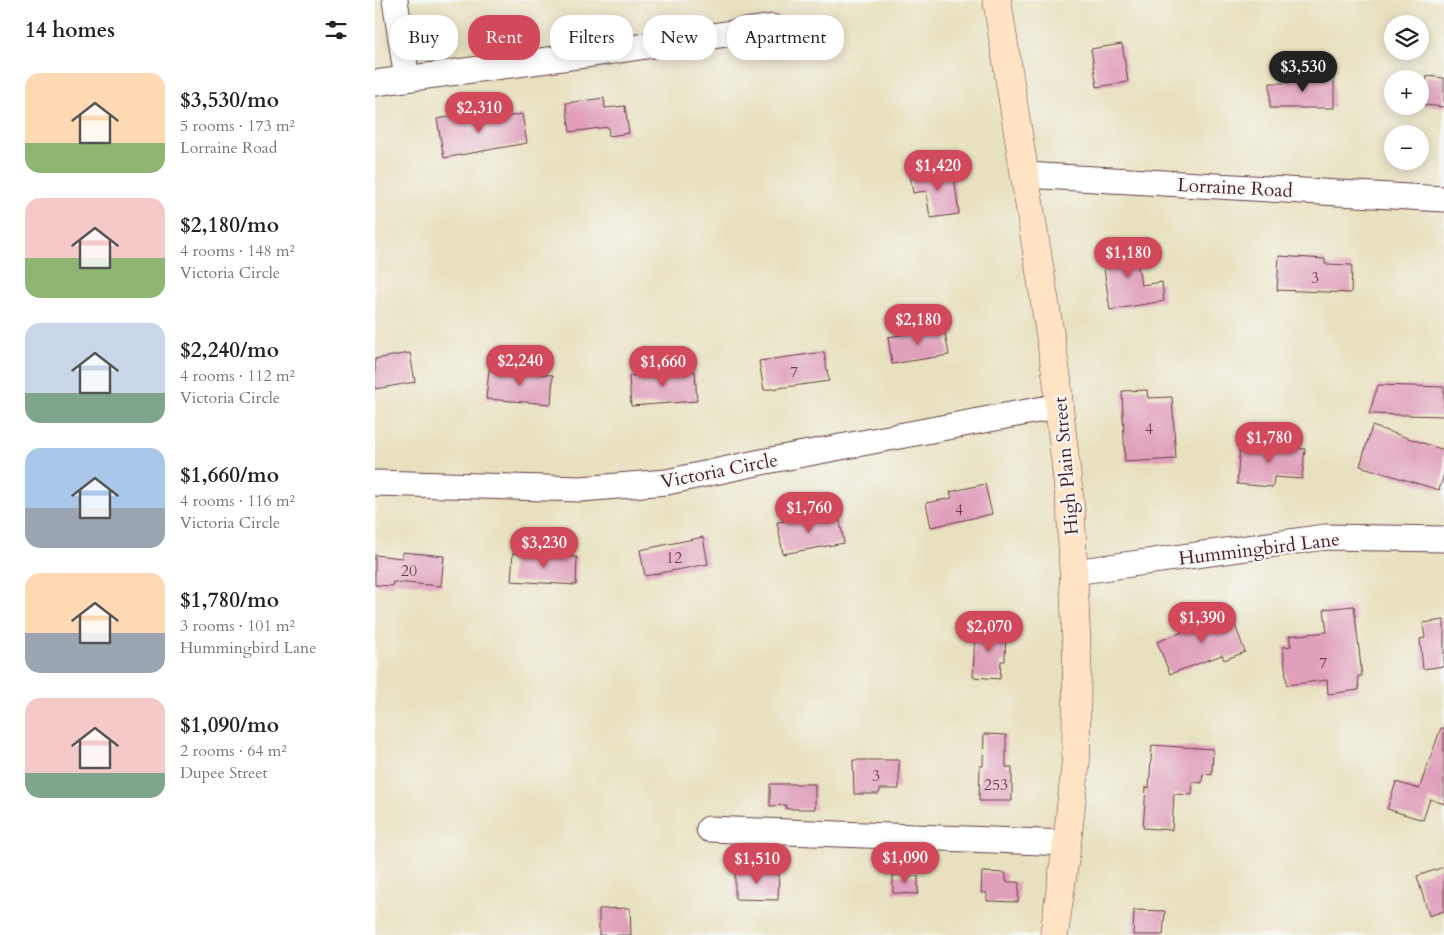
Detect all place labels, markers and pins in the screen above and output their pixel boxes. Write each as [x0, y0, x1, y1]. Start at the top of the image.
pin: $3,530 [1262, 51, 1344, 93]
pin: $2,310 [438, 92, 520, 134]
pin: $1,420 [897, 150, 979, 192]
pin: $1,180 [1087, 236, 1169, 279]
pin: $2,180 [877, 304, 959, 346]
pin: $2,240 [479, 344, 561, 387]
pin: $1,660 [622, 346, 704, 388]
pin: $1,780 [1228, 422, 1310, 464]
pin: $1,760 [768, 492, 850, 534]
pin: $3,230 [503, 526, 585, 569]
pin: $1,390 [1161, 602, 1243, 644]
pin: $2,070 [948, 610, 1030, 653]
pin: $1,510 [716, 842, 798, 885]
pin: $1,090 [864, 842, 946, 884]

